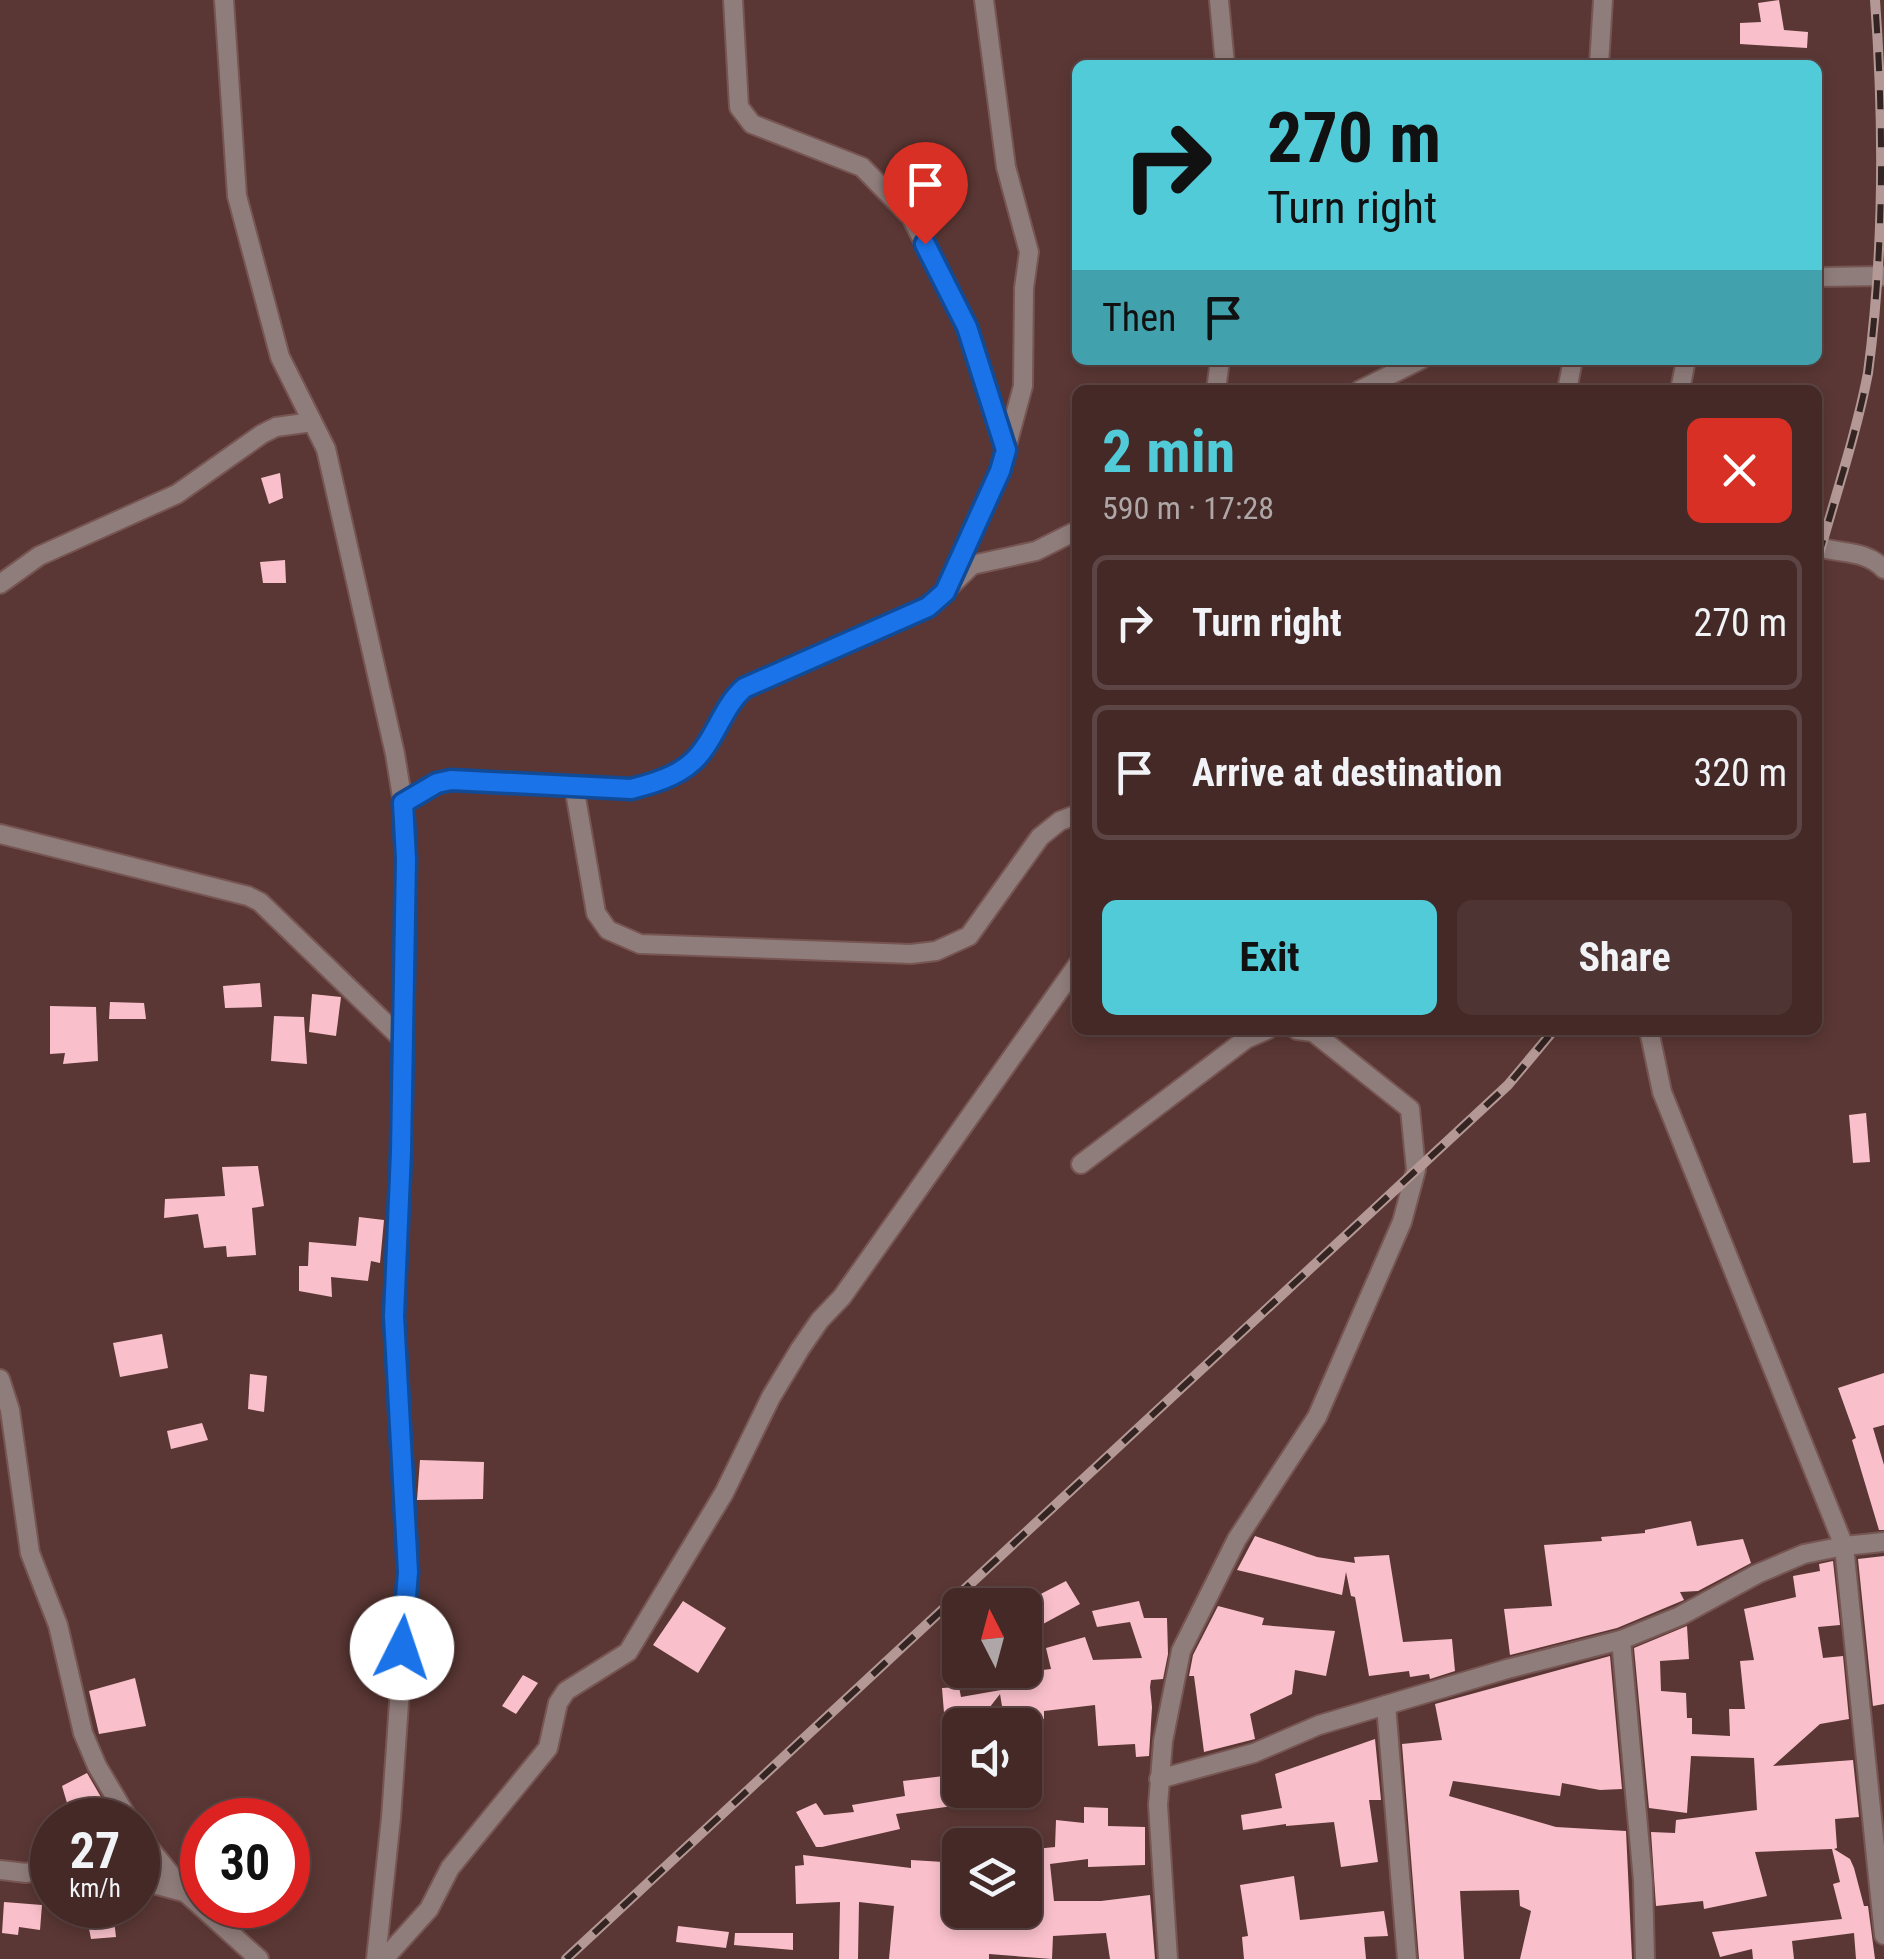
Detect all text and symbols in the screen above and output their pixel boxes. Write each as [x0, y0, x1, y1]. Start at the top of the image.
text: 270 m [1267, 97, 1441, 179]
icon: right [1102, 100, 1232, 230]
pin [883, 142, 968, 245]
icon: arrive [898, 157, 953, 212]
text: Turn right [1267, 181, 1437, 234]
icon: arrive [1196, 290, 1251, 345]
text: Then [1102, 296, 1176, 340]
text: 2 min [1102, 416, 1235, 487]
button: close [1687, 418, 1792, 523]
text: 590 m · 17:28 [1102, 489, 1274, 527]
icon: right [1107, 595, 1162, 650]
text: Turn right [1192, 601, 1342, 645]
text: 270 m [1693, 601, 1787, 645]
icon: arrive [1107, 745, 1162, 800]
text: Arrive at destination [1192, 751, 1502, 795]
text: 320 m [1693, 751, 1787, 795]
button: Exit [1102, 900, 1437, 1015]
button: Share [1457, 900, 1792, 1015]
north arrow [942, 1588, 1042, 1688]
map controls [942, 1588, 1042, 1928]
position arrow [350, 1596, 454, 1700]
button: sound [942, 1708, 1042, 1808]
speed limit sign: 30 [180, 1798, 310, 1928]
text: 27 [70, 1822, 120, 1880]
button: layers [942, 1828, 1042, 1928]
text: km/h [69, 1874, 121, 1903]

